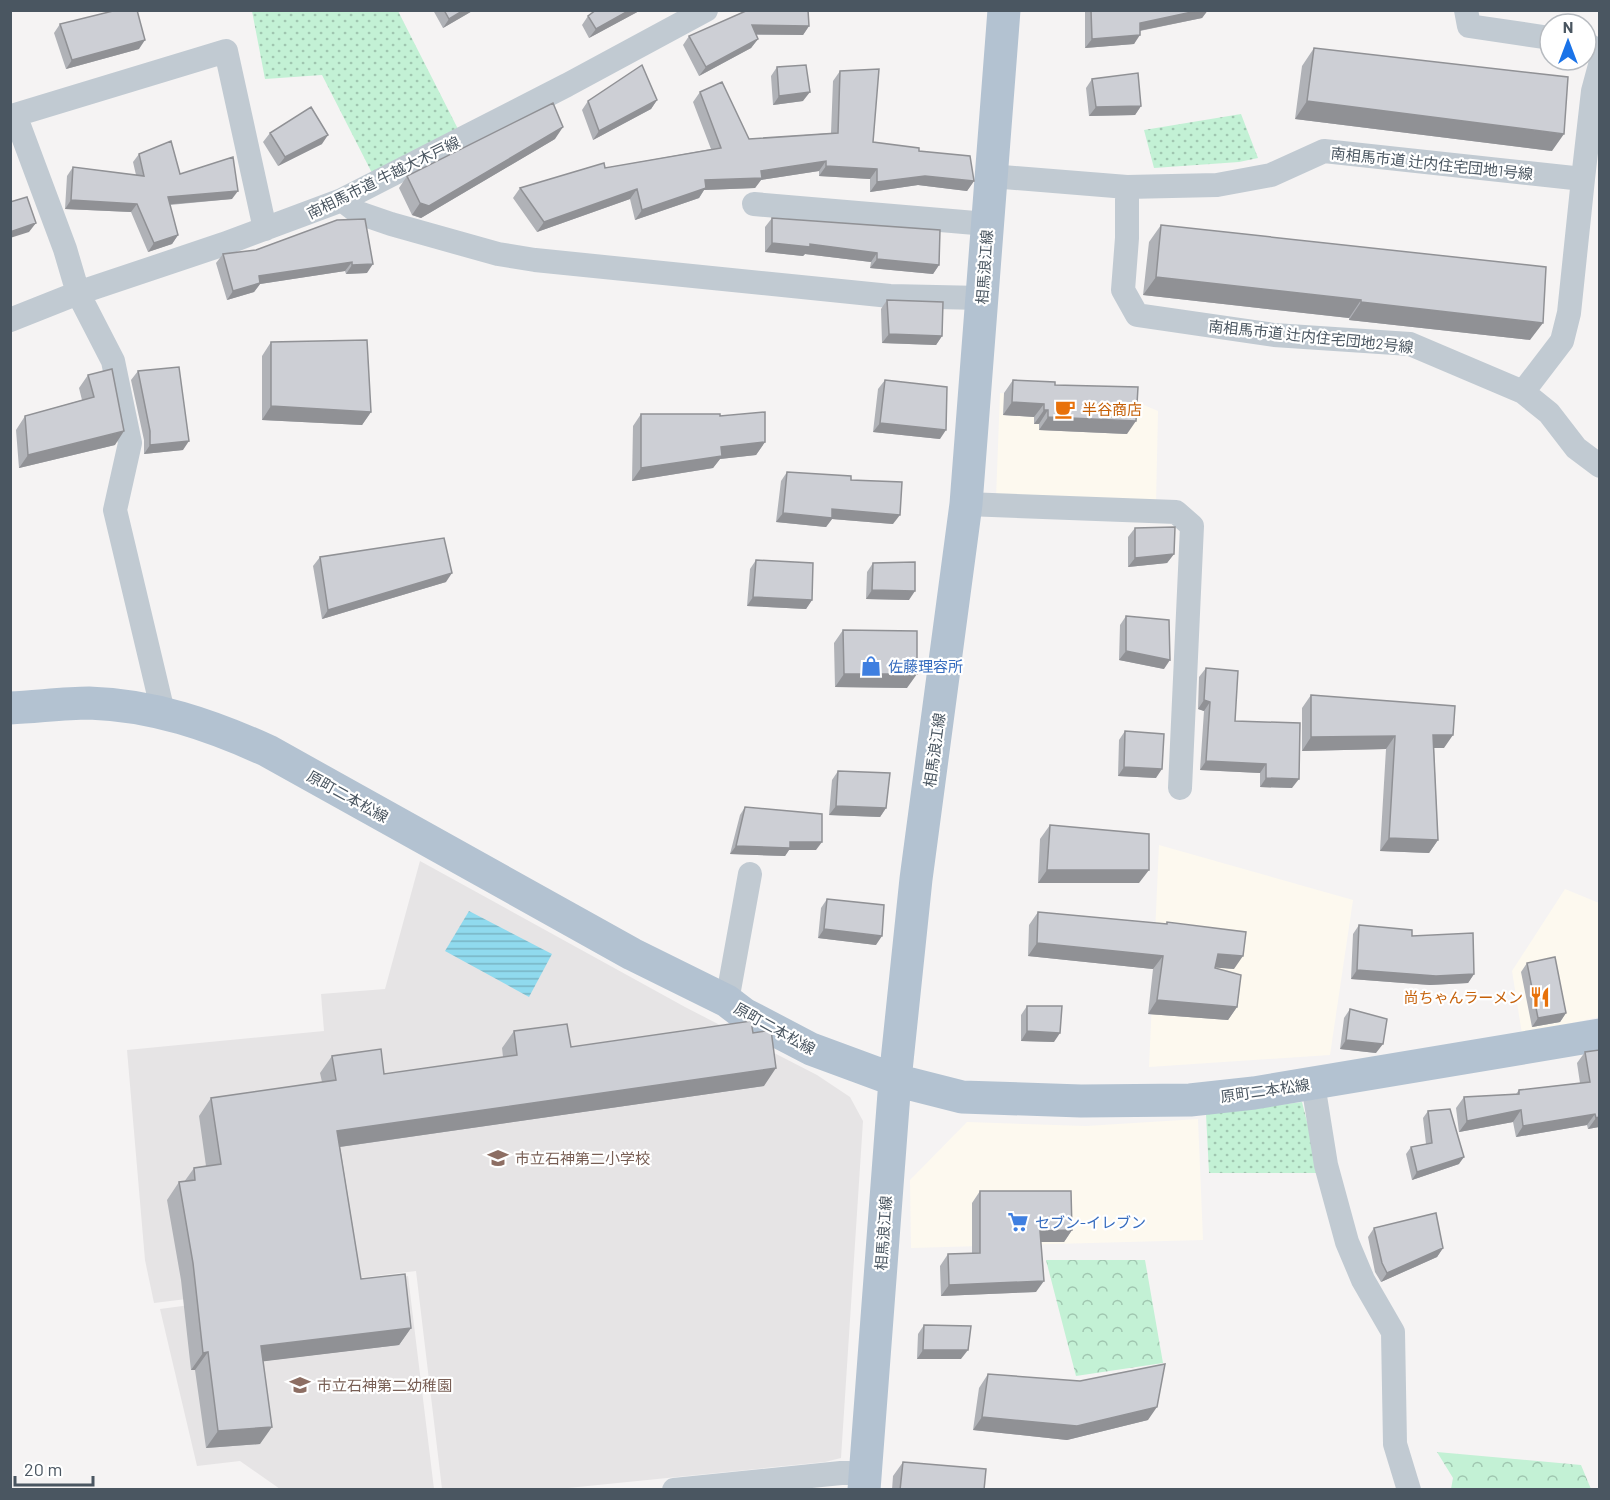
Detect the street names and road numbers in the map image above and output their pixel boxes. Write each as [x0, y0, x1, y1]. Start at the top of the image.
street label: 南相馬市道 牛越大木戸線 [304, 132, 462, 222]
street label: 南相馬市道 辻内住宅団地1号線 [1330, 143, 1534, 183]
street label: 相馬浪江線 [972, 229, 996, 305]
street label: 南相馬市道 辻内住宅団地2号線 [1208, 316, 1414, 356]
street label: 相馬浪江線 [920, 712, 948, 788]
street label: 原町二本松線 [304, 766, 392, 826]
street label: 原町二本松線 [731, 998, 819, 1058]
street label: 原町二本松線 [1219, 1075, 1311, 1105]
street label: 相馬浪江線 [871, 1195, 895, 1271]

